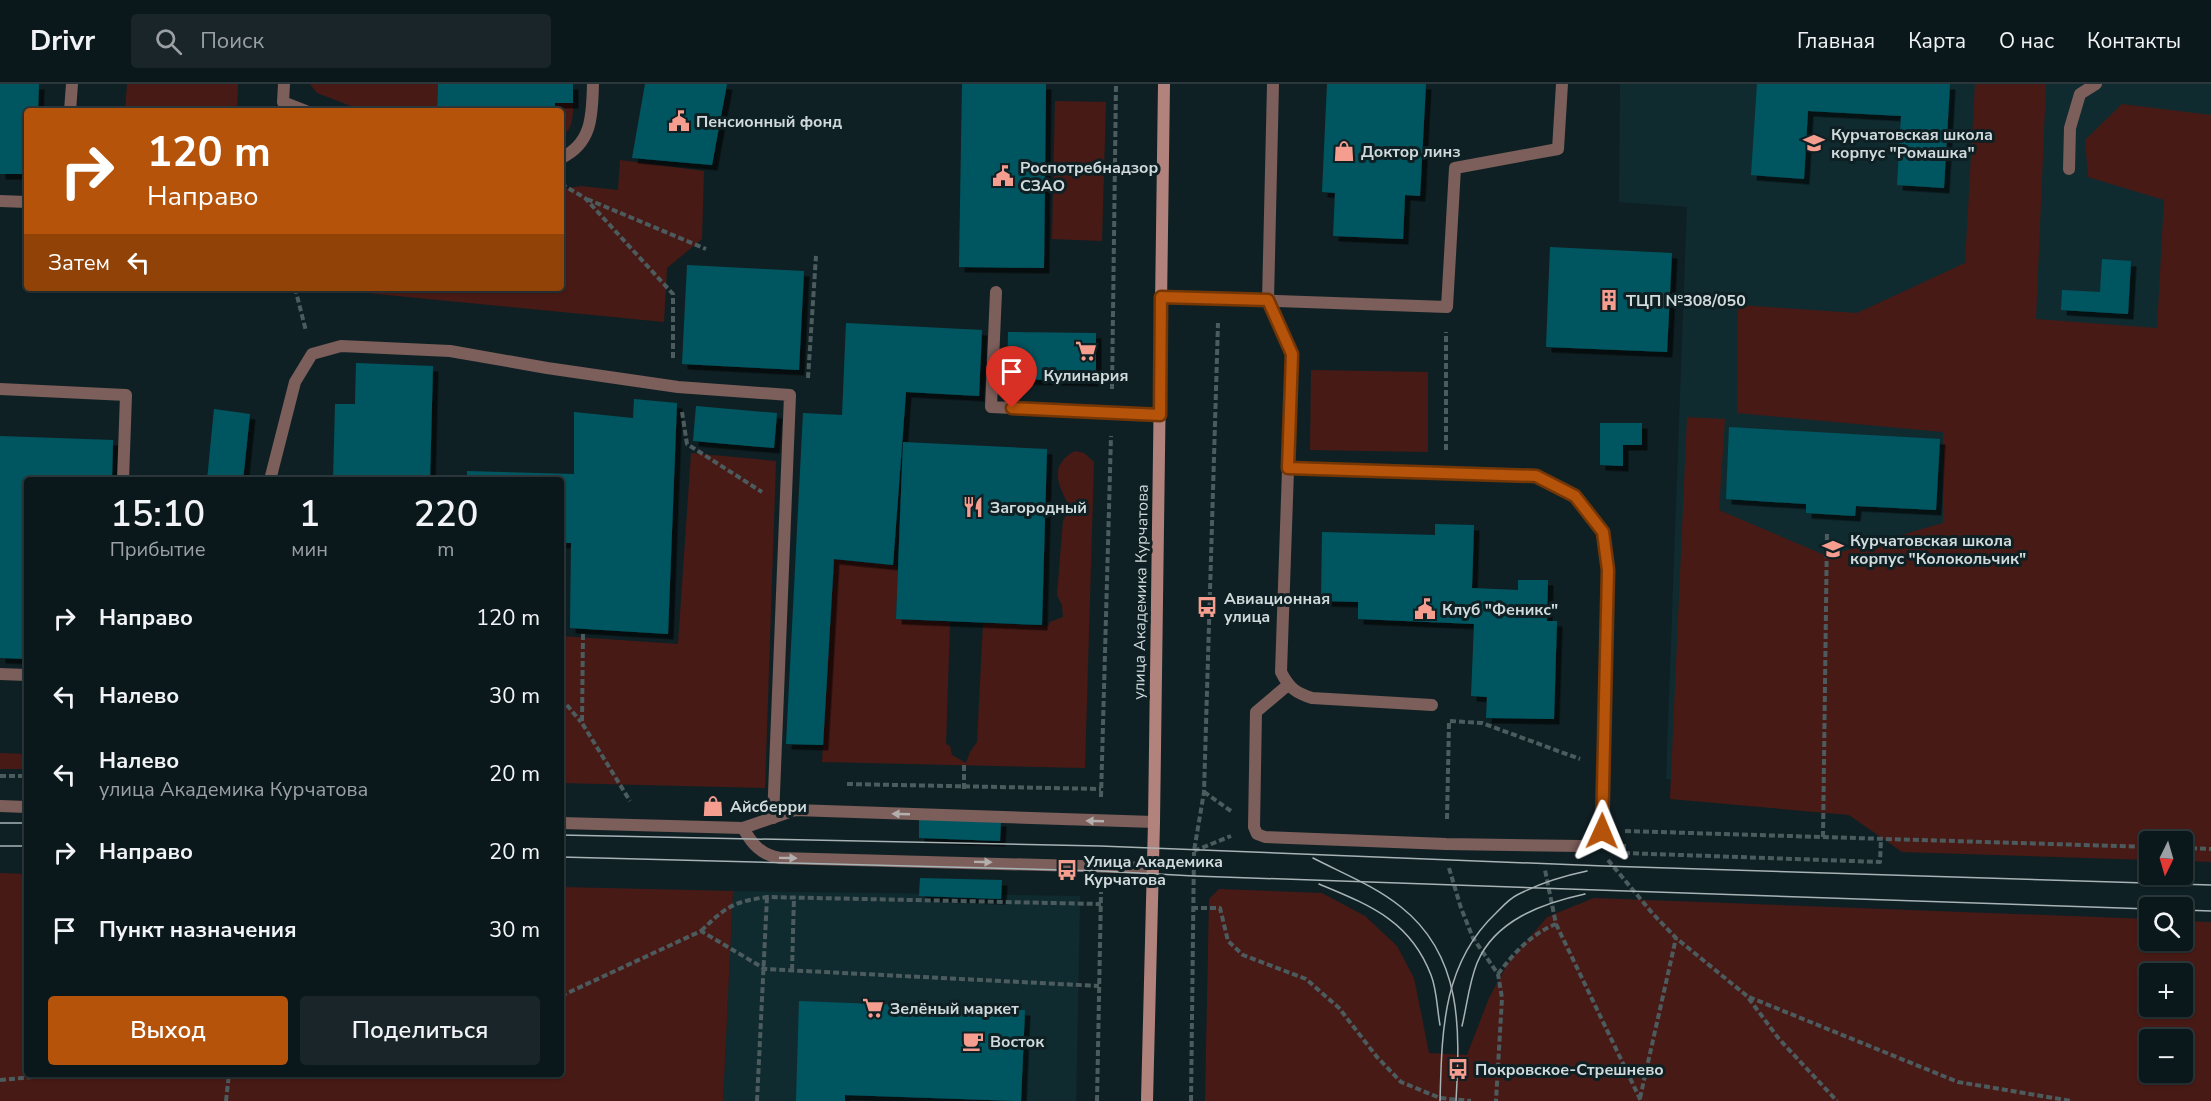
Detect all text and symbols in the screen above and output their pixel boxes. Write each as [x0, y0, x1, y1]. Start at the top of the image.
search box [131, 14, 551, 68]
text: Drivr [30, 22, 95, 60]
icon: search [152, 25, 185, 58]
text: Поиск [200, 26, 264, 56]
text: Главная [1797, 27, 1875, 55]
text: Карта [1908, 27, 1966, 55]
text: О нас [1999, 27, 2054, 55]
text: Контакты [2087, 27, 2181, 55]
public building icon: Пенсионный фонд [667, 109, 691, 133]
place label: Пенсионный фонд [696, 111, 842, 133]
text: 120 m [147, 124, 271, 181]
place label: Курчатовская школа корпус "Ромашка" [1831, 124, 1993, 164]
school or university icon: Курчатовская школа корпус "Ромашка" [1802, 131, 1826, 155]
icon: right [48, 132, 126, 210]
shop icon: Доктор линз [1332, 139, 1356, 163]
place label: Доктор линз [1361, 141, 1461, 163]
place label: Роспотребнадзор СЗАО [1020, 157, 1159, 197]
public building icon: Роспотребнадзор СЗАО [991, 164, 1015, 188]
text: Направо [147, 178, 258, 215]
icon: left [122, 246, 155, 279]
text: Затем [48, 248, 110, 278]
building icon: ТЦП №308/050 [1597, 288, 1621, 312]
place label: ТЦП №308/050 [1626, 290, 1746, 312]
supermarket icon: Кулинария [1074, 339, 1098, 363]
pin [986, 346, 1037, 408]
icon: arrive [995, 355, 1028, 388]
place label: Кулинария [1044, 365, 1128, 387]
street label: улица Академика Курчатова [1128, 484, 1154, 700]
text: 15:10 [110, 490, 205, 539]
text: 1 [299, 490, 320, 539]
text: 220 [414, 490, 478, 539]
restaurant icon: Загородный [961, 495, 985, 519]
place label: Загородный [990, 497, 1087, 519]
place label: Курчатовская школа корпус "Колокольчик" [1850, 530, 2026, 570]
text: Прибытие [110, 536, 206, 563]
text: мин [291, 536, 328, 563]
text: m [437, 536, 454, 563]
school or university icon: Курчатовская школа корпус "Колокольчик" [1821, 537, 1845, 561]
place label: Авиационная улица [1224, 588, 1330, 628]
bus stop icon: Авиационная улица [1195, 595, 1219, 619]
public building icon: Клуб "Феникс" [1413, 597, 1437, 621]
place label: Клуб "Феникс" [1442, 599, 1558, 621]
icon: right [48, 602, 81, 635]
text: Направо [99, 603, 193, 633]
text: 120 m [476, 603, 540, 633]
icon: left [48, 680, 81, 713]
text: Налево [99, 681, 179, 711]
text: 30 m [489, 681, 540, 711]
text: Налево [99, 746, 179, 776]
icon: left [48, 758, 81, 791]
text: 20 m [489, 759, 540, 789]
text: улица Академика Курчатова [99, 776, 368, 803]
shop icon: Айсберри [701, 794, 725, 818]
place label: Айсберри [730, 796, 807, 818]
position arrow [1570, 799, 1634, 863]
one-way arrow [891, 809, 910, 819]
one-way arrow [1086, 816, 1105, 826]
north arrow [2139, 831, 2193, 885]
map controls [2139, 831, 2193, 1083]
icon: right [48, 836, 81, 869]
text: Направо [99, 837, 193, 867]
text: 20 m [489, 837, 540, 867]
place label: Улица Академика Курчатова [1083, 851, 1223, 891]
one-way arrow [779, 853, 798, 863]
one-way arrow [974, 858, 993, 867]
bus stop icon: Улица Академика Курчатова [1055, 858, 1079, 882]
button: search [2139, 897, 2193, 951]
icon: arrive [48, 914, 81, 947]
text: Пункт назначения [99, 915, 297, 945]
text: 30 m [489, 915, 540, 945]
button: + [2139, 963, 2193, 1017]
button: Выход [48, 996, 288, 1065]
button: Поделиться [300, 996, 540, 1065]
supermarket icon: Зелёный маркет [861, 996, 885, 1020]
place label: Зелёный маркет [890, 998, 1019, 1020]
cafe icon: Восток [961, 1029, 985, 1053]
button: − [2139, 1029, 2193, 1083]
place label: Восток [990, 1031, 1045, 1053]
bus stop icon: Покровское-Стрешнево [1446, 1057, 1470, 1081]
place label: Покровское-Стрешнево [1475, 1059, 1664, 1081]

